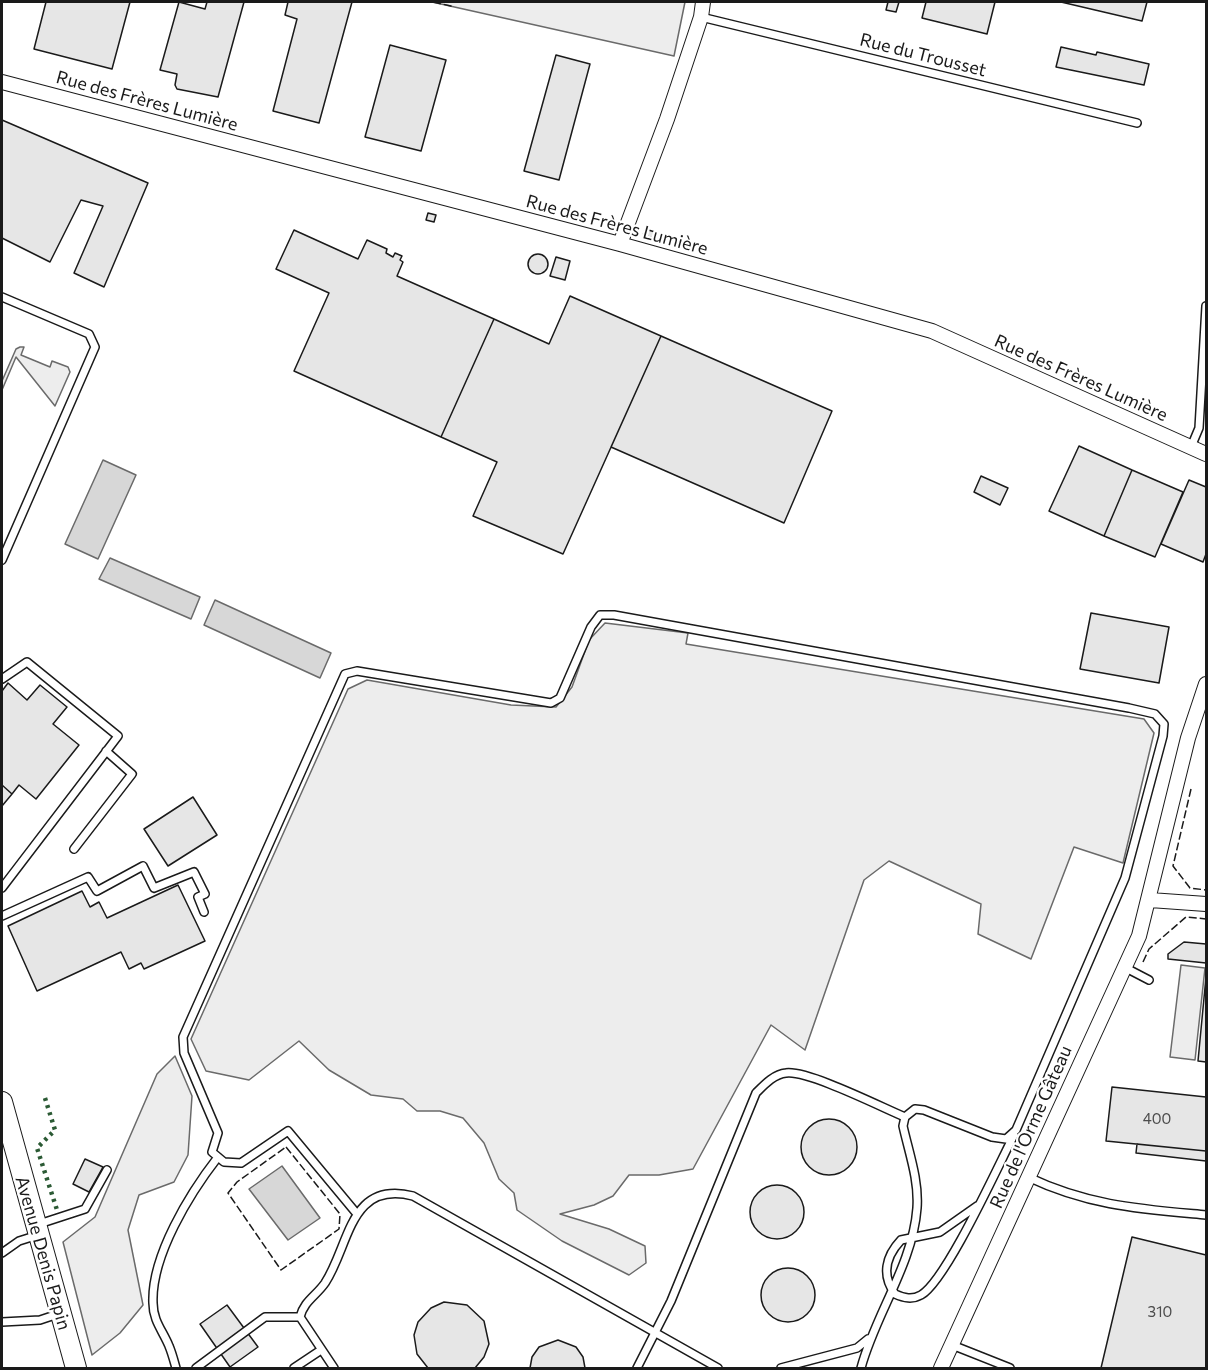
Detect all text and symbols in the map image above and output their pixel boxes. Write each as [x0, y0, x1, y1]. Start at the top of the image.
street label: Rue du Trousset [857, 29, 989, 81]
street label: Rue des Frères Lumière [54, 66, 240, 136]
street label: Rue des Frères Lumière [524, 190, 710, 260]
street label: Rue des Frères Lumière [991, 330, 1171, 426]
street label: Rue de l'Orme Gâteau [985, 1042, 1077, 1212]
house number: 400 [1143, 1110, 1171, 1128]
street label: Avenue Denis Papin [11, 1174, 75, 1332]
house number: 310 [1148, 1303, 1172, 1321]

